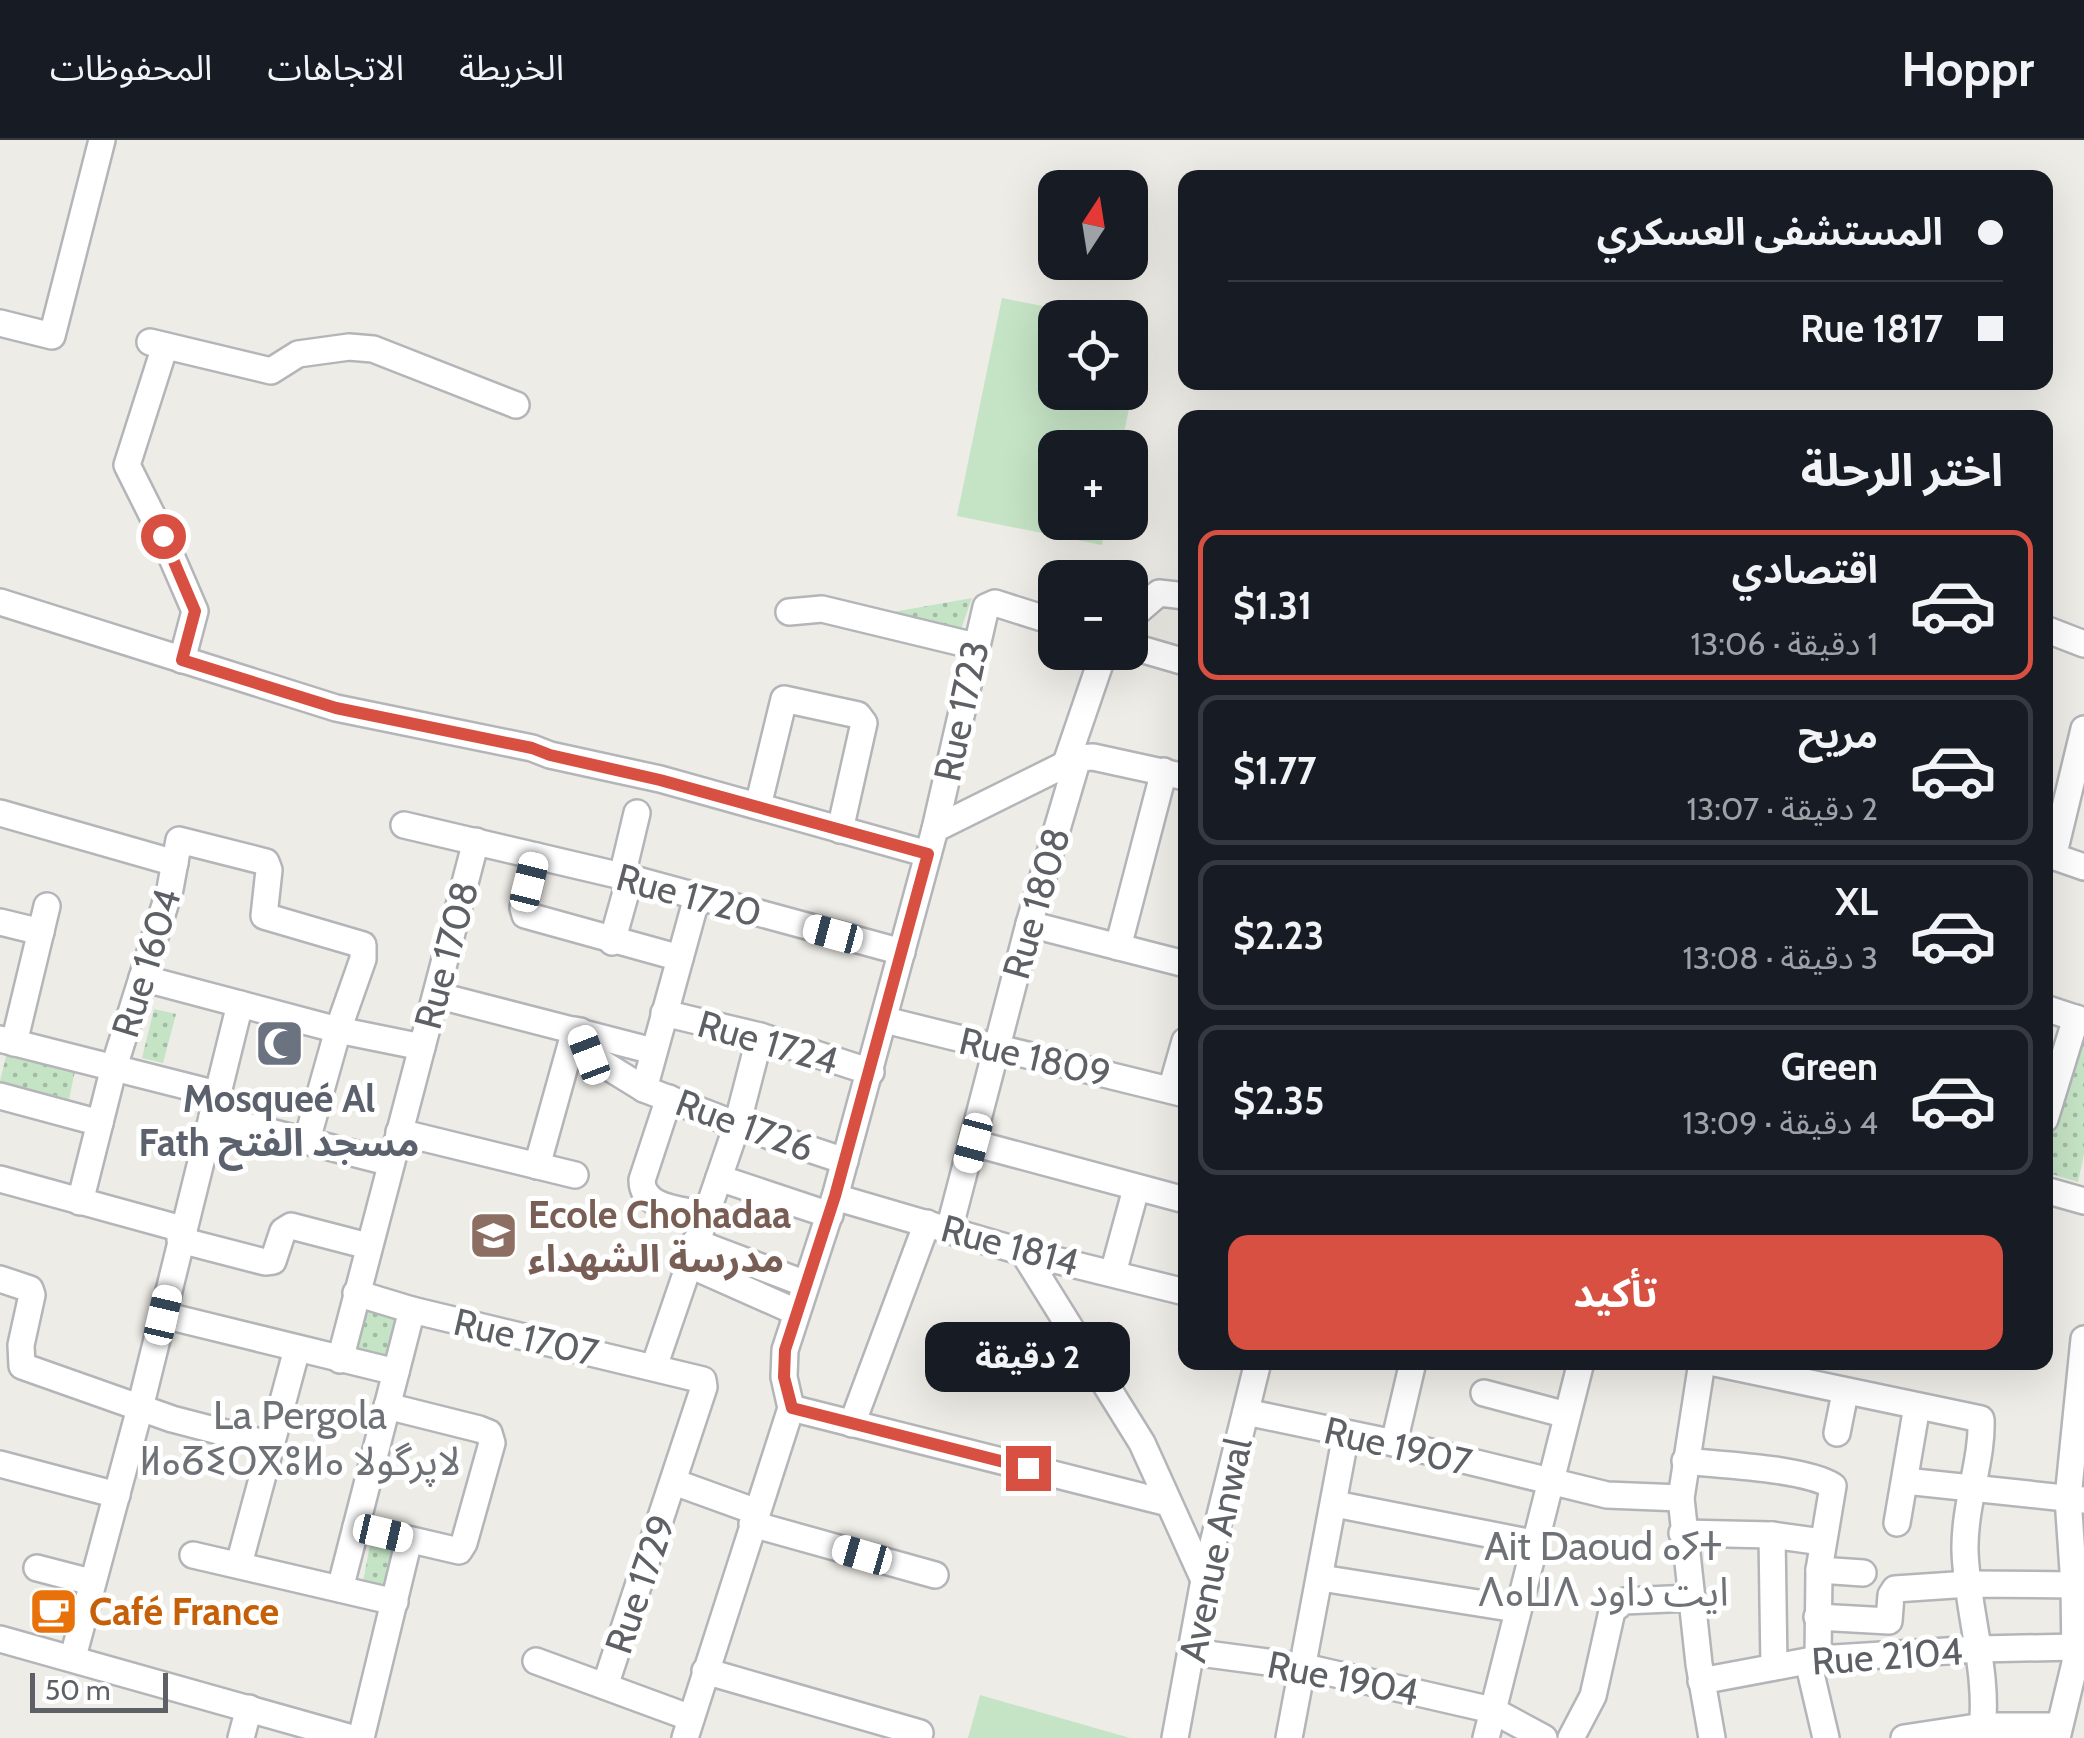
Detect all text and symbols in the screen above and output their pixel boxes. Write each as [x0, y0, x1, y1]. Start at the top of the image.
text: Hoppr [1902, 40, 2034, 98]
text: المحفوظات [50, 46, 212, 89]
text: الاتجاهات [267, 46, 404, 89]
text: الخريطة [459, 46, 564, 89]
north arrow [1038, 170, 1148, 280]
map controls [1038, 170, 1148, 670]
text: المستشفى العسكري [1597, 208, 1943, 255]
button: locate [1038, 300, 1148, 410]
text: Rue 1817 [1800, 305, 1943, 352]
button: + [1038, 430, 1148, 540]
text: اختر الرحلة [1801, 443, 2003, 497]
route start [141, 514, 186, 559]
text: اقتصادي [1732, 546, 1878, 593]
button: − [1038, 560, 1148, 670]
icon: car [1908, 560, 1998, 650]
text: $1.31 [1233, 582, 1312, 629]
text: 1 دقيقة · 13:06 [1691, 624, 1878, 663]
street label: Rue 1723 [923, 636, 999, 786]
text: مريح [1798, 711, 1878, 758]
icon: car [1908, 725, 1998, 815]
text: $1.77 [1233, 747, 1316, 794]
text: 2 دقيقة · 13:07 [1687, 789, 1878, 828]
street label: Rue 1808 [992, 822, 1080, 984]
car [507, 849, 551, 915]
street label: Rue 1720 [611, 853, 767, 937]
street label: Rue 1708 [404, 876, 488, 1034]
text: XL [1835, 878, 1878, 925]
street label: Rue 1604 [101, 883, 191, 1043]
icon: car [1908, 890, 1998, 980]
car [800, 912, 866, 956]
text: $2.23 [1233, 912, 1324, 959]
text: 3 دقيقة · 13:08 [1682, 938, 1878, 977]
street label: Rue 1724 [692, 1000, 844, 1084]
street label: Rue 1809 [955, 1017, 1115, 1097]
mosque icon: Mosqueé Al Fath مسجد الفتح [253, 1018, 305, 1070]
car [564, 1022, 614, 1088]
text: Green [1781, 1043, 1878, 1090]
icon: car [1908, 1055, 1998, 1145]
place label: Mosqueé Al Fath مسجد الفتح [139, 1075, 419, 1171]
text: $2.35 [1233, 1077, 1324, 1124]
street label: Rue 1726 [670, 1078, 820, 1172]
text: 4 دقيقة · 13:09 [1682, 1103, 1878, 1142]
car [951, 1110, 995, 1176]
place label: Ecole Chohadaa مدرسة الشهداء [528, 1191, 791, 1282]
street label: Rue 1814 [936, 1204, 1084, 1286]
school or university icon: Ecole Chohadaa مدرسة الشهداء [467, 1210, 519, 1262]
button: تأكيد [1228, 1235, 2003, 1350]
car [142, 1282, 184, 1348]
street label: Rue 1707 [449, 1298, 603, 1376]
callout: 2 دقيقة [926, 1323, 1130, 1393]
text: 2 دقيقة [975, 1337, 1080, 1376]
district label: La Pergola ⵍⴰⵒⵉⵔⴳⵓⵍⴰ لاپرگولا [139, 1390, 461, 1487]
street label: Rue 1907 [1320, 1406, 1476, 1486]
street label: Avenue Anwal [1168, 1434, 1262, 1666]
route end [1006, 1446, 1051, 1491]
street label: Rue 1729 [594, 1509, 686, 1659]
car [350, 1512, 416, 1554]
district label: Ait Daoud ⴰⵢⵜ ⴷⴰⵡⴷ ايت داود [1477, 1521, 1729, 1616]
car [829, 1532, 895, 1578]
cafe icon: Café France [28, 1585, 80, 1637]
place label: Café France [89, 1588, 279, 1635]
street label: Rue 2104 [1810, 1627, 1964, 1685]
street label: Rue 1904 [1263, 1640, 1423, 1716]
scale bar [30, 1668, 168, 1712]
text: 50 m [45, 1673, 111, 1707]

